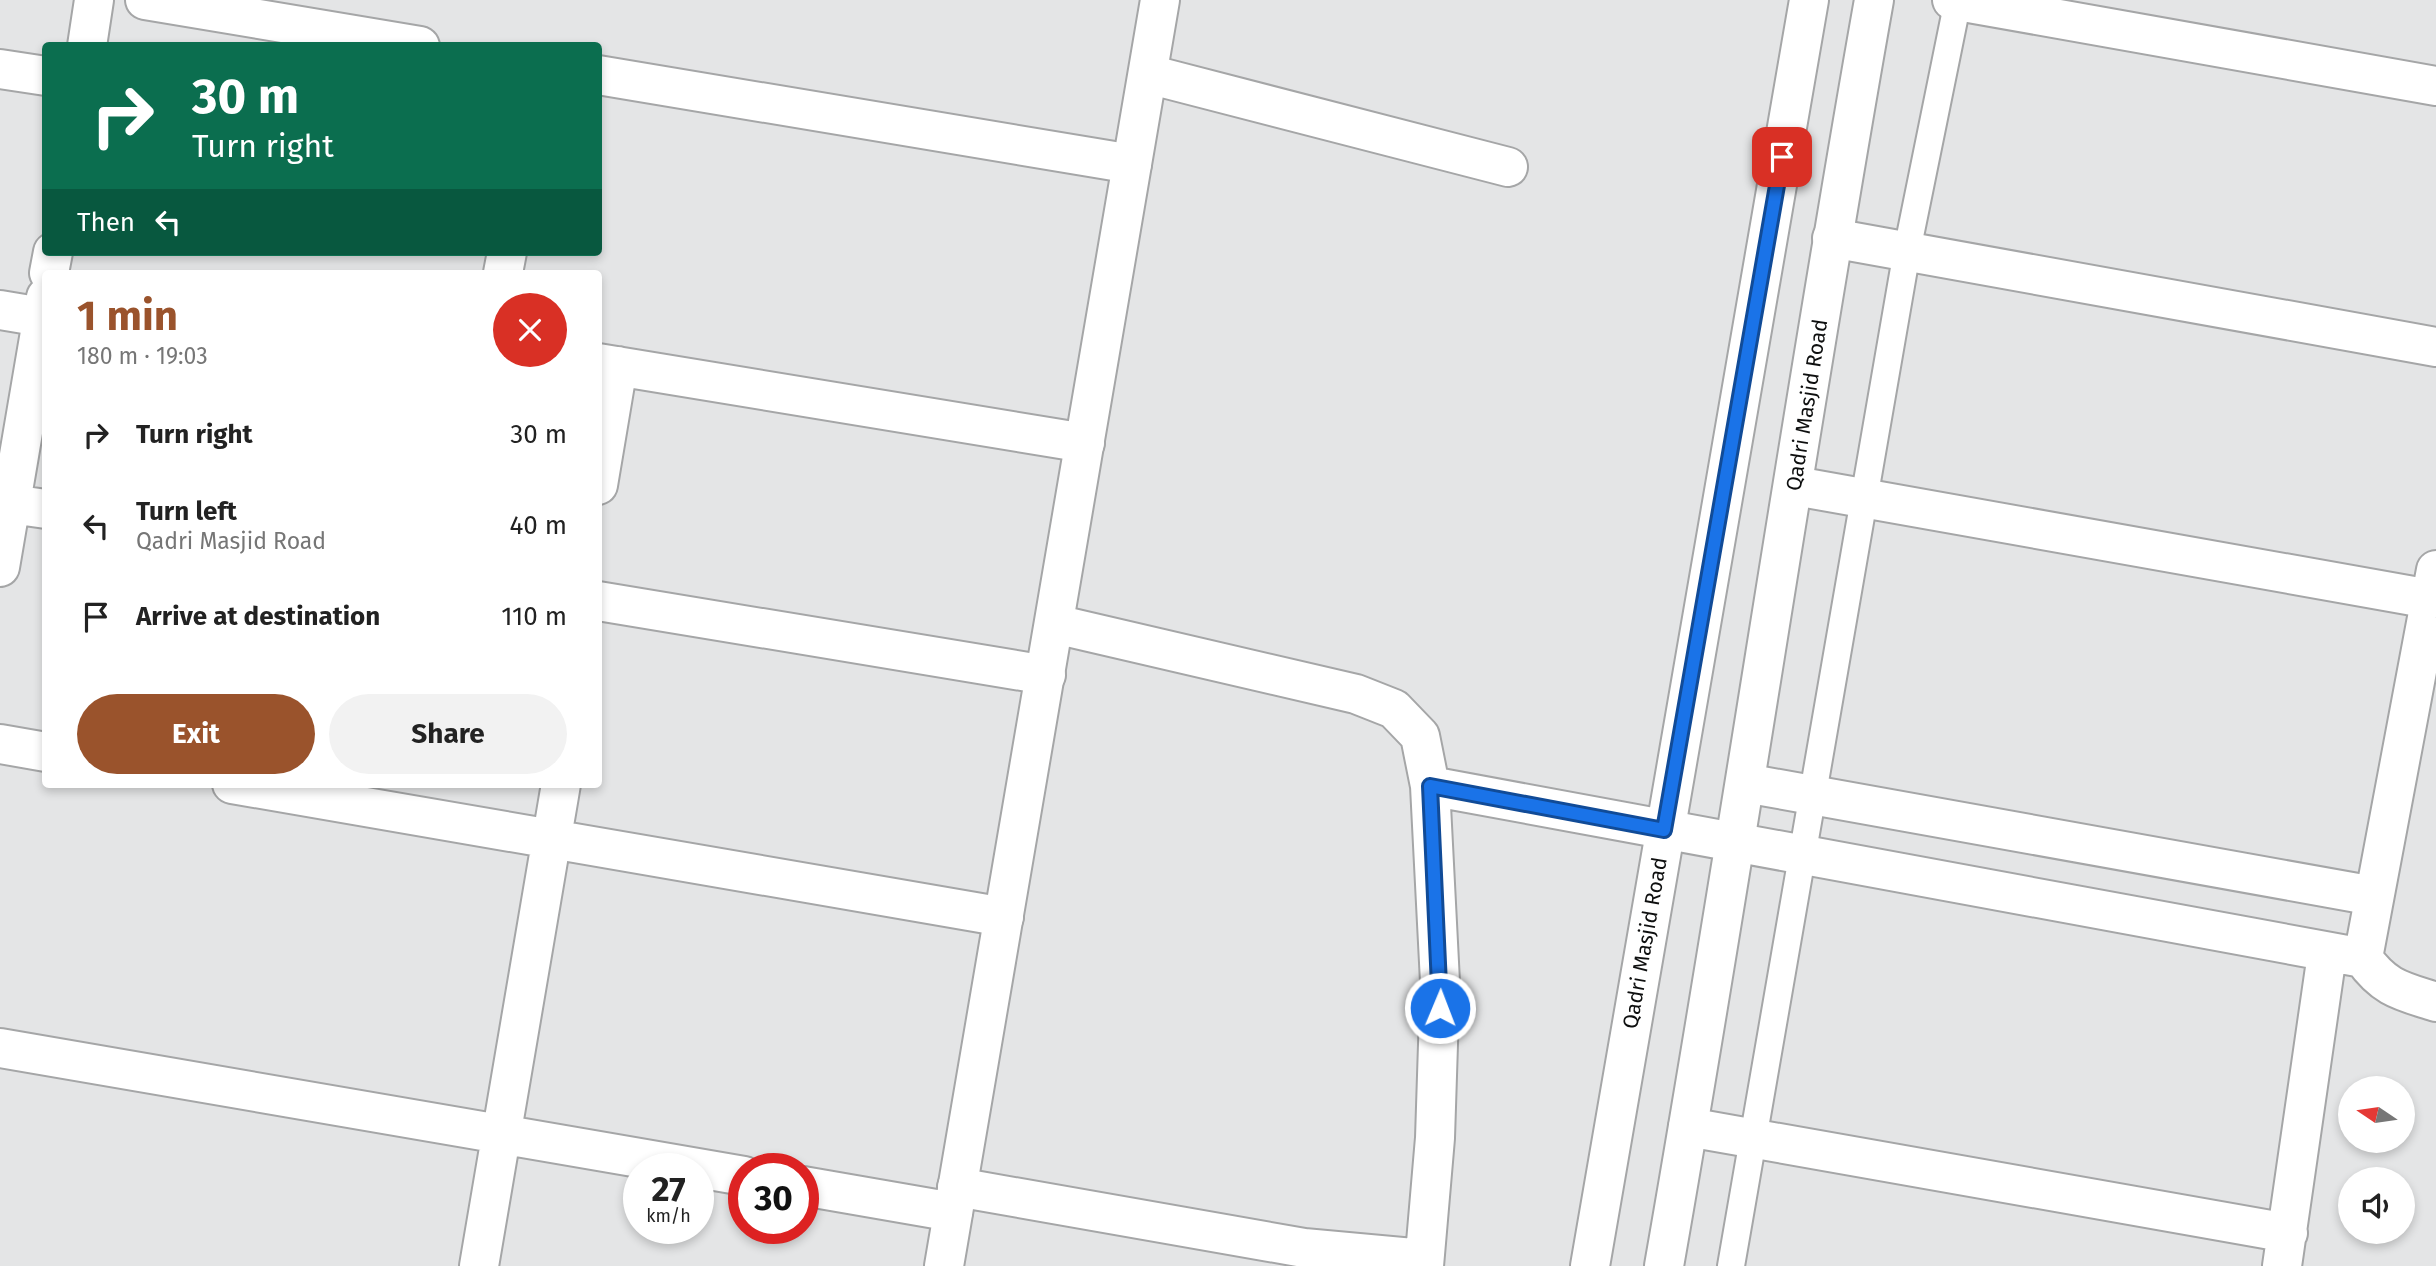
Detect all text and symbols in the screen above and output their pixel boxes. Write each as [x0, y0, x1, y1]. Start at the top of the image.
text: 30 m [192, 67, 299, 126]
icon: right [77, 70, 168, 161]
text: Turn right [192, 127, 334, 165]
pin [1752, 127, 1812, 187]
icon: arrive [1763, 138, 1801, 176]
icon: left [149, 203, 187, 241]
text: Then [77, 207, 135, 238]
text: 1 min [77, 291, 178, 341]
button: close [493, 293, 567, 367]
street label: Qadri Masjid Road [1781, 317, 1833, 493]
text: 180 m · 19:03 [77, 342, 208, 370]
icon: right [77, 416, 115, 454]
text: Turn right [136, 419, 253, 450]
text: 30 m [510, 419, 567, 450]
text: Turn left [136, 496, 237, 527]
icon: left [77, 507, 115, 545]
text: 40 m [509, 510, 567, 541]
text: Qadri Masjid Road [136, 527, 326, 555]
icon: arrive [77, 598, 115, 636]
text: Arrive at destination [136, 601, 380, 632]
text: 110 m [501, 601, 567, 632]
button: Exit [77, 694, 315, 774]
button: Share [329, 694, 567, 774]
street label: Qadri Masjid Road [1617, 855, 1673, 1031]
position arrow [1403, 971, 1477, 1045]
north arrow [2338, 1076, 2415, 1153]
map controls [2338, 1076, 2415, 1244]
speed limit sign: 30 [728, 1153, 819, 1244]
button: sound [2338, 1167, 2415, 1244]
text: 27 [651, 1168, 686, 1210]
text: km/h [646, 1205, 691, 1227]

